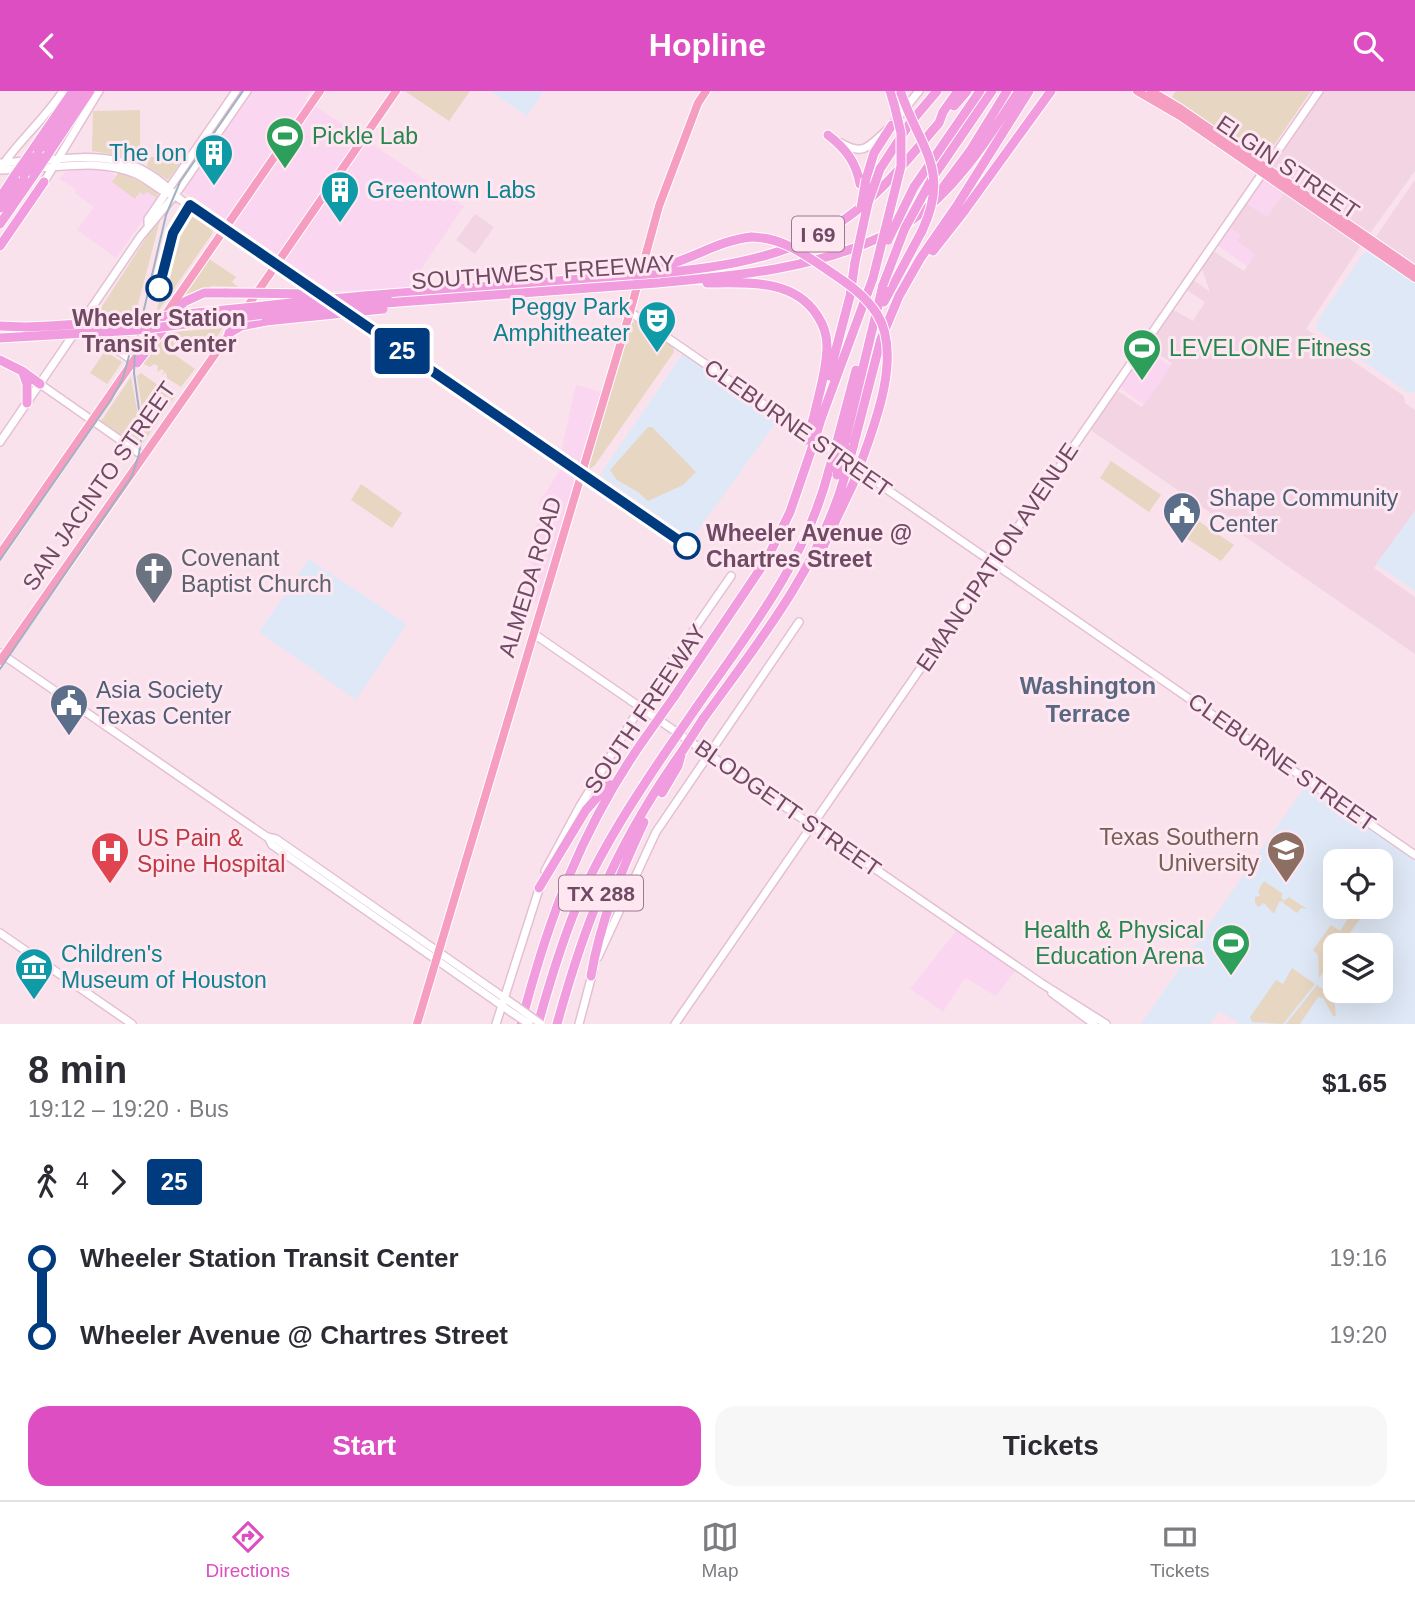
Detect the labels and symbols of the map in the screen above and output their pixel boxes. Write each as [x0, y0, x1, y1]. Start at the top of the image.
street label: ELGIN STREET [1212, 110, 1364, 224]
sports icon: Pickle Lab [264, 115, 306, 170]
place label: Pickle Lab [312, 123, 418, 149]
building icon: The Ion [193, 132, 235, 187]
place label: The Ion [109, 140, 187, 166]
building icon: Greentown Labs [319, 169, 361, 224]
place label: Greentown Labs [367, 177, 536, 203]
road number: I 69 [792, 216, 844, 251]
street label: SOUTHWEST FREEWAY [410, 250, 676, 294]
marker: Wheeler Station Transit Center [146, 275, 172, 301]
place label: Peggy Park Amphitheater [493, 294, 630, 346]
theatre icon: Peggy Park Amphitheater [636, 299, 678, 354]
place label: Wheeler Station Transit Center [72, 305, 246, 357]
sports icon: LEVELONE Fitness [1121, 327, 1163, 382]
line badge: 25 [370, 328, 434, 374]
place label: LEVELONE Fitness [1169, 335, 1371, 361]
street label: CLEBURNE STREET [699, 354, 897, 502]
street label: SAN JACINTO STREET [17, 377, 181, 595]
street label: EMANCIPATION AVENUE [911, 438, 1083, 676]
place label: Shape Community Center [1209, 485, 1399, 537]
public building icon: Shape Community Center [1161, 490, 1203, 545]
street label: ALMEDA ROAD [493, 494, 567, 660]
place label: Wheeler Avenue @ Chartres Street [706, 520, 912, 572]
marker: Wheeler Avenue @ Chartres Street [674, 533, 700, 559]
place label: Covenant Baptist Church [181, 545, 332, 597]
church icon: Covenant Baptist Church [133, 550, 175, 605]
street label: SOUTH FREEWAY [579, 620, 711, 798]
district label: Washington Terrace [1020, 672, 1156, 727]
place label: Asia Society Texas Center [96, 677, 232, 729]
public building icon: Asia Society Texas Center [48, 682, 90, 737]
street label: CLEBURNE STREET [1183, 688, 1381, 836]
street label: BLODGETT STREET [690, 734, 886, 882]
place label: Texas Southern University [1099, 824, 1259, 876]
place label: US Pain & Spine Hospital [137, 825, 285, 877]
school or university icon: Texas Southern University [1265, 829, 1307, 884]
hospital icon: US Pain & Spine Hospital [89, 830, 131, 885]
road number: TX 288 [559, 875, 643, 911]
place label: Health & Physical Education Arena [1024, 917, 1204, 969]
sports icon: Health & Physical Education Arena [1210, 922, 1252, 977]
place label: Children's Museum of Houston [61, 941, 267, 993]
museum icon: Children's Museum of Houston [13, 946, 55, 1001]

